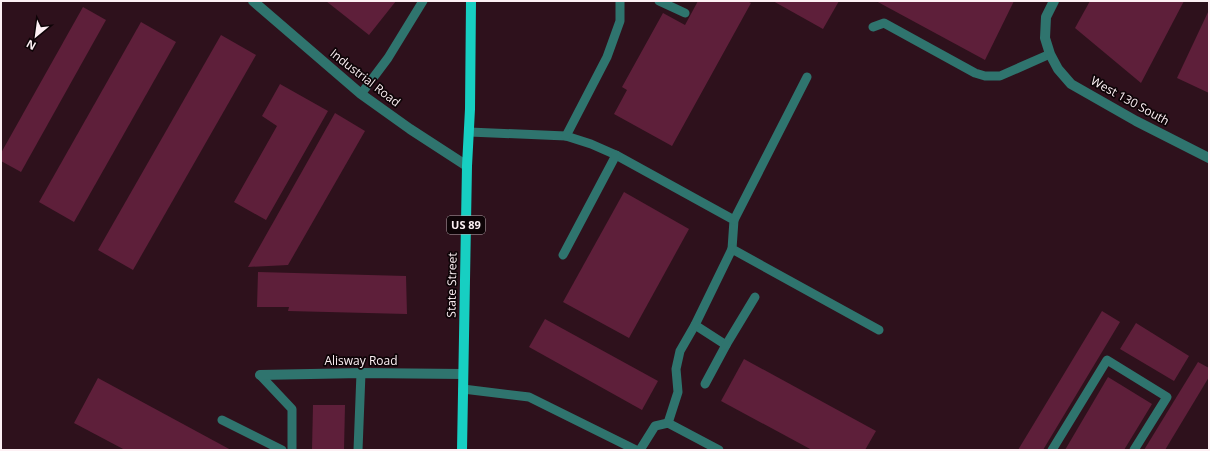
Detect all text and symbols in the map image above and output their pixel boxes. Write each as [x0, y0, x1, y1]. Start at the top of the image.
north arrow [16, 16, 56, 56]
text: N [23, 36, 38, 54]
street label: Industrial Road [327, 45, 404, 110]
street label: West 130 South [1088, 72, 1173, 129]
road number: US 89 [447, 216, 485, 234]
street label: State Street [442, 252, 461, 318]
street label: Alisway Road [324, 352, 398, 369]

